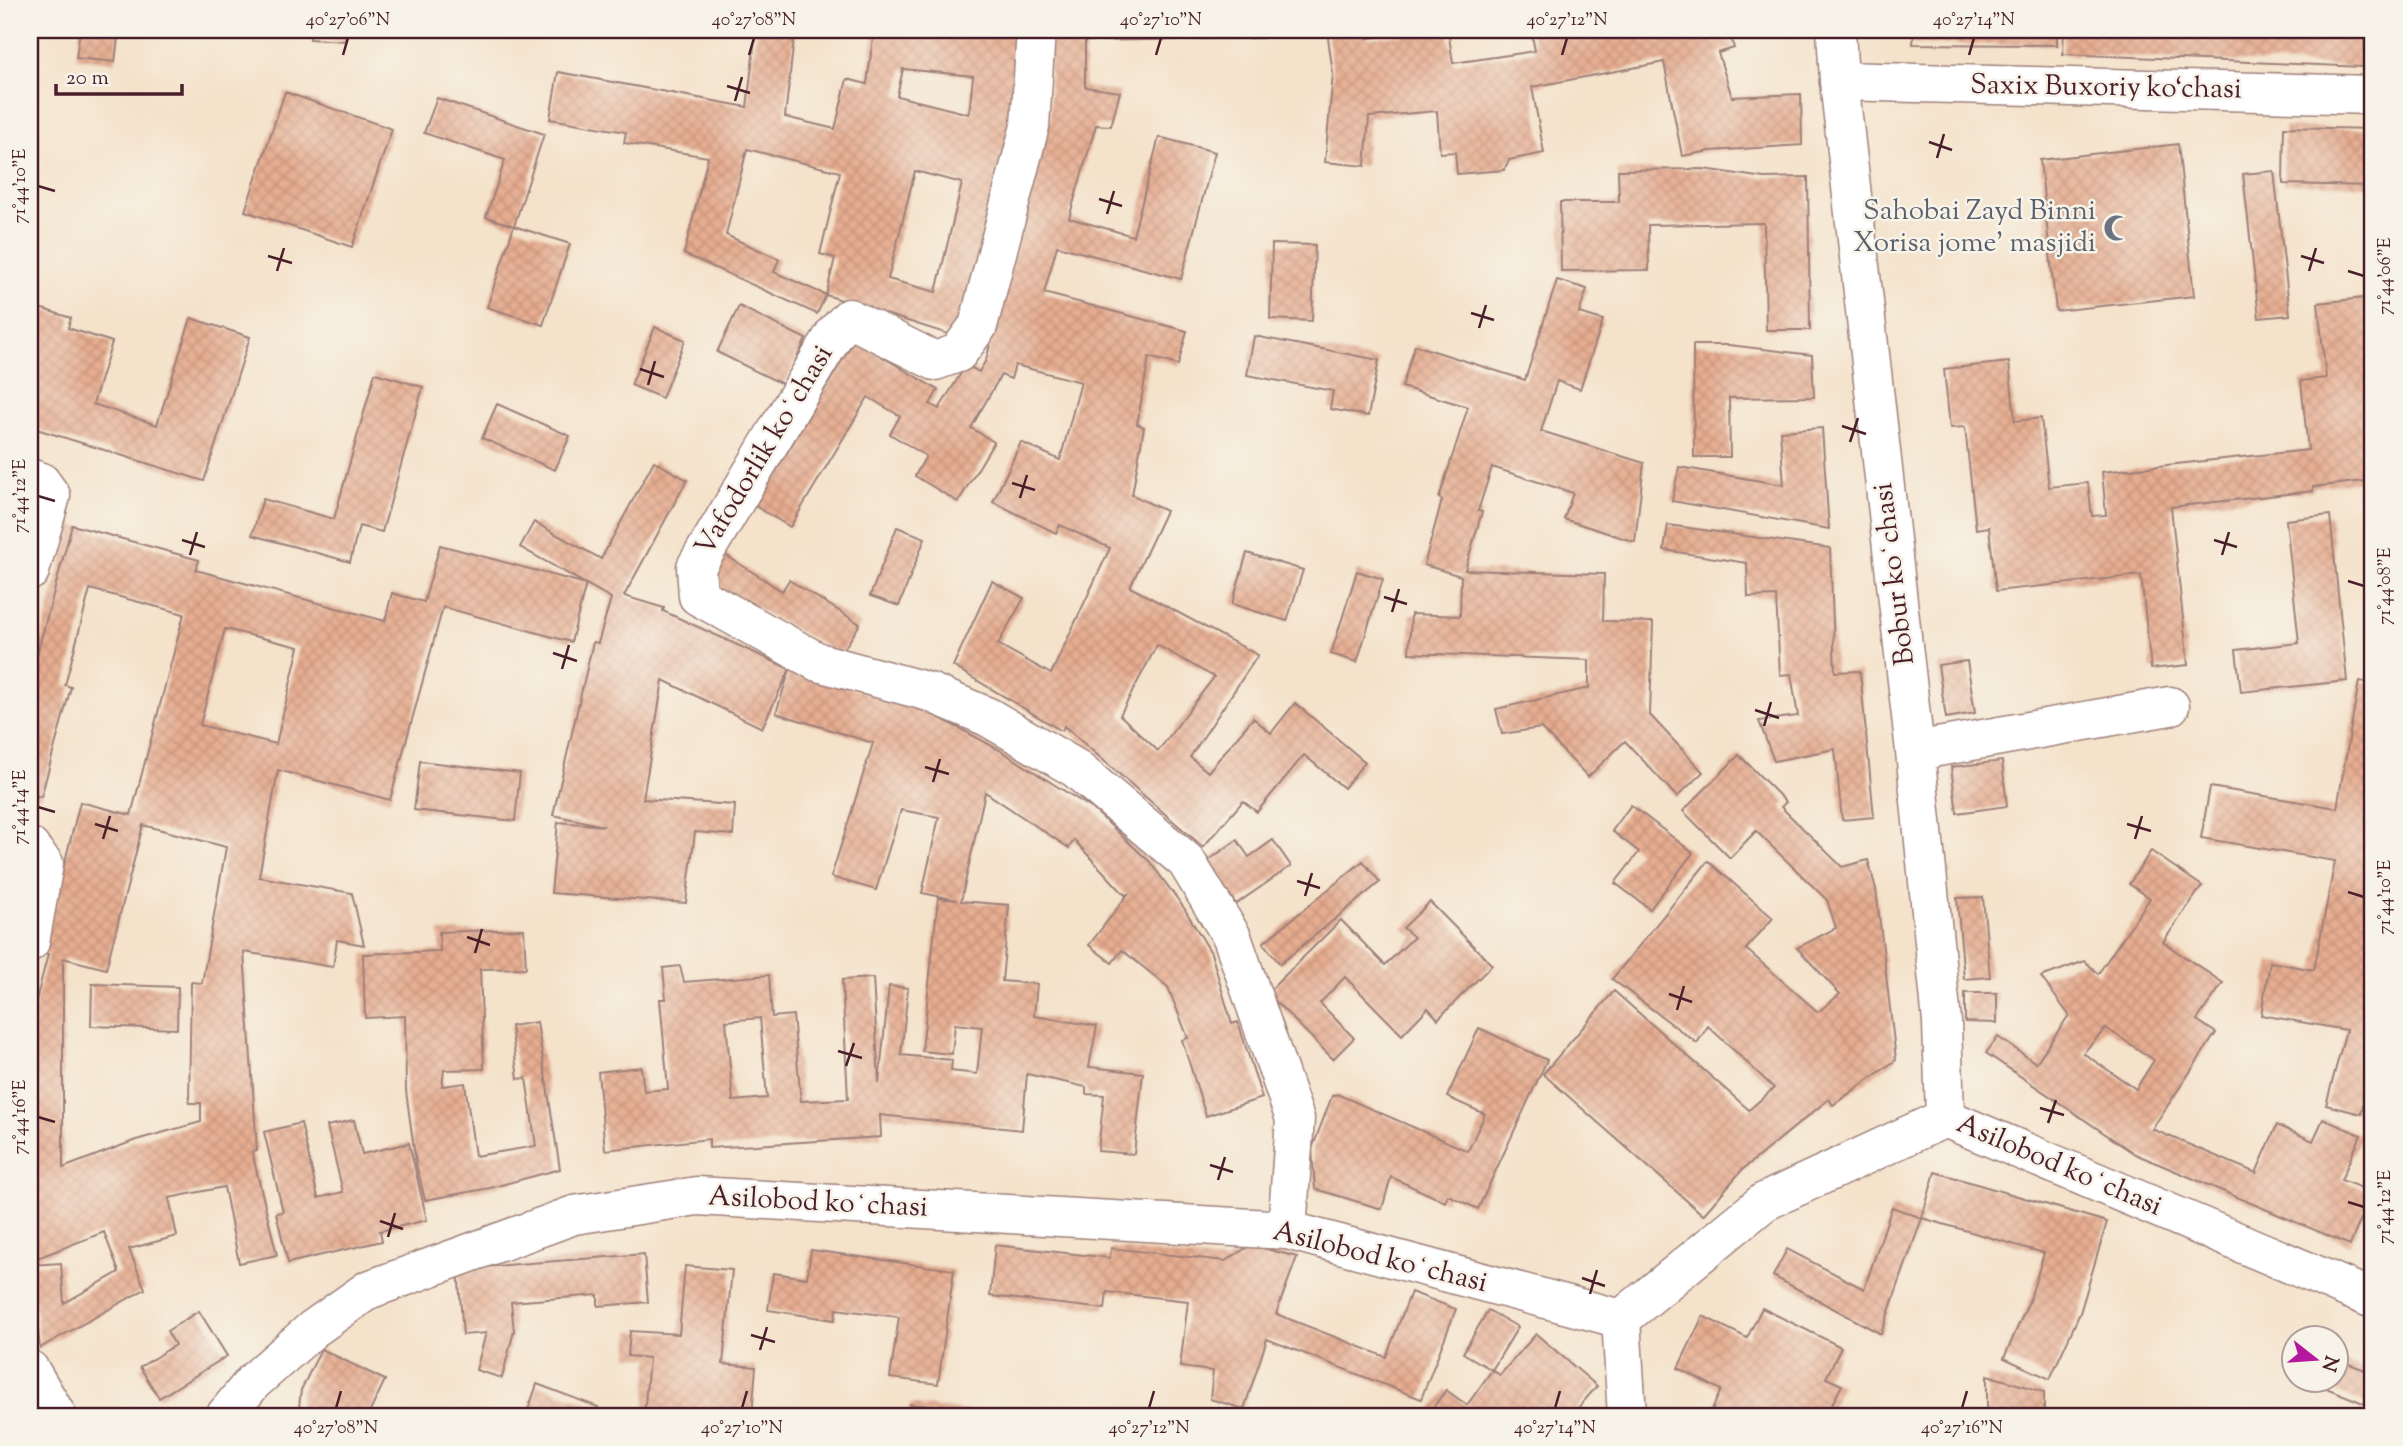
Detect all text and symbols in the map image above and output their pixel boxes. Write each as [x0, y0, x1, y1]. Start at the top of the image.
text: 40°27'06"N [306, 8, 390, 34]
text: 40°27'08"N [712, 8, 796, 34]
text: 40°27'10"N [1120, 8, 1202, 34]
text: 40°27'12"N [1526, 8, 1608, 34]
text: 40°27'14"N [1933, 8, 2015, 34]
scale bar [56, 52, 182, 96]
text: 20 m [66, 64, 109, 94]
street label: Saxix Buxoriy ko‘chasi [1970, 66, 2242, 110]
text: 71°44'10"E [8, 148, 34, 223]
place label: Sahobai Zayd Binni Xorisa jome' masjidi [1854, 192, 2096, 264]
mosque icon: Sahobai Zayd Binni Xorisa jome' masjidi [2102, 213, 2132, 243]
text: 71°44'06"E [2373, 237, 2399, 315]
street label: Vafodorlik koʻchasi [686, 338, 844, 564]
text: 71°44'12"E [8, 459, 34, 533]
street label: Bobur koʻchasi [1864, 480, 1926, 668]
text: 71°44'08"E [2373, 547, 2399, 625]
text: 71°44'14"E [8, 769, 34, 844]
text: 71°44'10"E [2373, 859, 2399, 934]
text: 71°44'16"E [8, 1079, 34, 1154]
street label: Asilobod koʻchasi [1950, 1105, 2168, 1227]
text: 71°44'12"E [2373, 1170, 2399, 1244]
street label: Asilobod koʻchasi [707, 1177, 929, 1229]
street label: Asilobod koʻchasi [1269, 1212, 1492, 1304]
north arrow [2280, 1324, 2350, 1394]
text: N [2314, 1352, 2344, 1374]
text: 40°27'08"N [294, 1416, 378, 1442]
text: 40°27'10"N [701, 1416, 783, 1442]
text: 40°27'12"N [1108, 1416, 1190, 1442]
text: 40°27'14"N [1514, 1416, 1596, 1442]
text: 40°27'16"N [1921, 1416, 2003, 1442]

